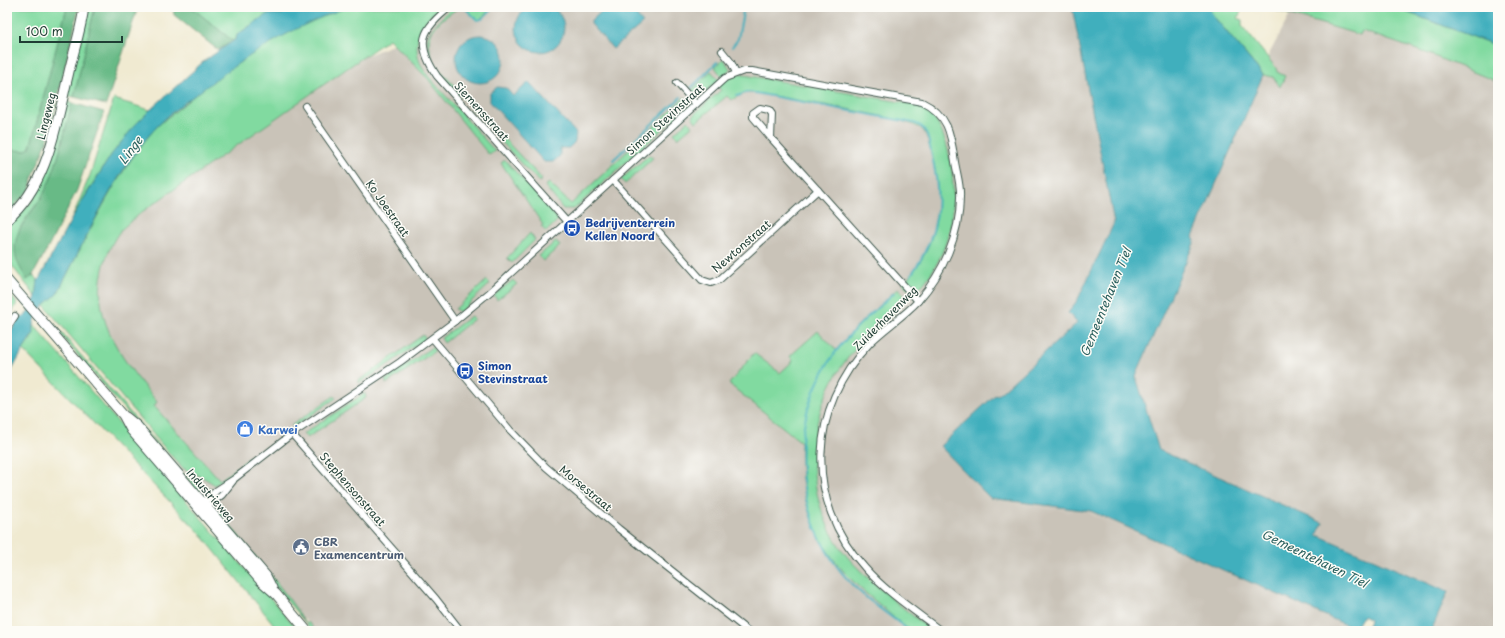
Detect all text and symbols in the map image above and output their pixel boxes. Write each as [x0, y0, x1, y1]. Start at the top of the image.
scale bar [20, 18, 122, 44]
text: 100 m [26, 22, 63, 40]
street label: Siemensstraat [451, 77, 514, 145]
street label: Simon Stevinstraat [622, 79, 708, 159]
street label: Lingeweg [32, 91, 60, 141]
water label: Linge [113, 132, 147, 168]
street label: Ko Joestraat [362, 176, 414, 240]
place label: Bedrijventerrein Kellen Noord [585, 214, 675, 244]
street label: Newtonstraat [708, 215, 775, 276]
bus stop icon: Bedrijventerrein Kellen Noord [562, 218, 582, 238]
water label: Gemeentehaven Tiel [1075, 243, 1136, 359]
street label: Zuiderhavenweg [849, 282, 921, 354]
place label: Simon Stevinstraat [478, 357, 548, 387]
bus stop icon: Simon Stevinstraat [455, 361, 475, 381]
shop icon: Karwei [235, 419, 255, 439]
place label: Karwei [258, 421, 298, 438]
street label: Stephensonstraat [316, 448, 390, 530]
street label: Morsestraat [556, 461, 617, 516]
street label: Industrieweg [183, 464, 239, 526]
water label: Gemeentehaven Tiel [1259, 525, 1372, 592]
place label: CBR Examencentrum [314, 533, 404, 563]
public building icon: CBR Examencentrum [291, 537, 311, 557]

